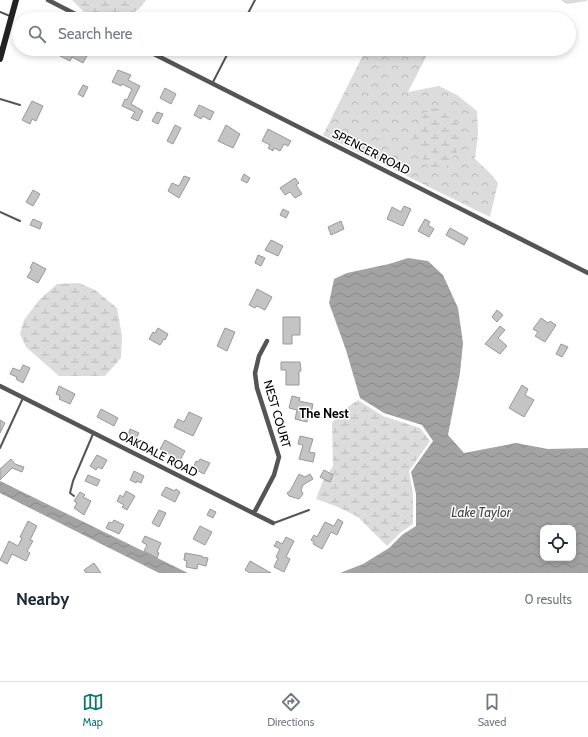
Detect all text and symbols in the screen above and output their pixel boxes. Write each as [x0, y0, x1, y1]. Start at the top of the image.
search box [12, 12, 576, 56]
icon: search [26, 23, 48, 45]
text: Search here [58, 25, 133, 43]
street label: SPENCER ROAD [330, 125, 413, 178]
street label: NEST COURT [261, 378, 294, 450]
district label: The Nest [299, 405, 349, 421]
street label: OAKDALE ROAD [116, 427, 201, 480]
water label: Lake Taylor [451, 504, 512, 520]
map controls [540, 525, 576, 561]
button: locate [540, 525, 576, 561]
text: Nearby [16, 589, 69, 609]
text: 0 results [524, 591, 572, 607]
tab: Map [82, 691, 104, 729]
tab: Directions [267, 691, 314, 729]
tab: Saved [478, 691, 506, 729]

